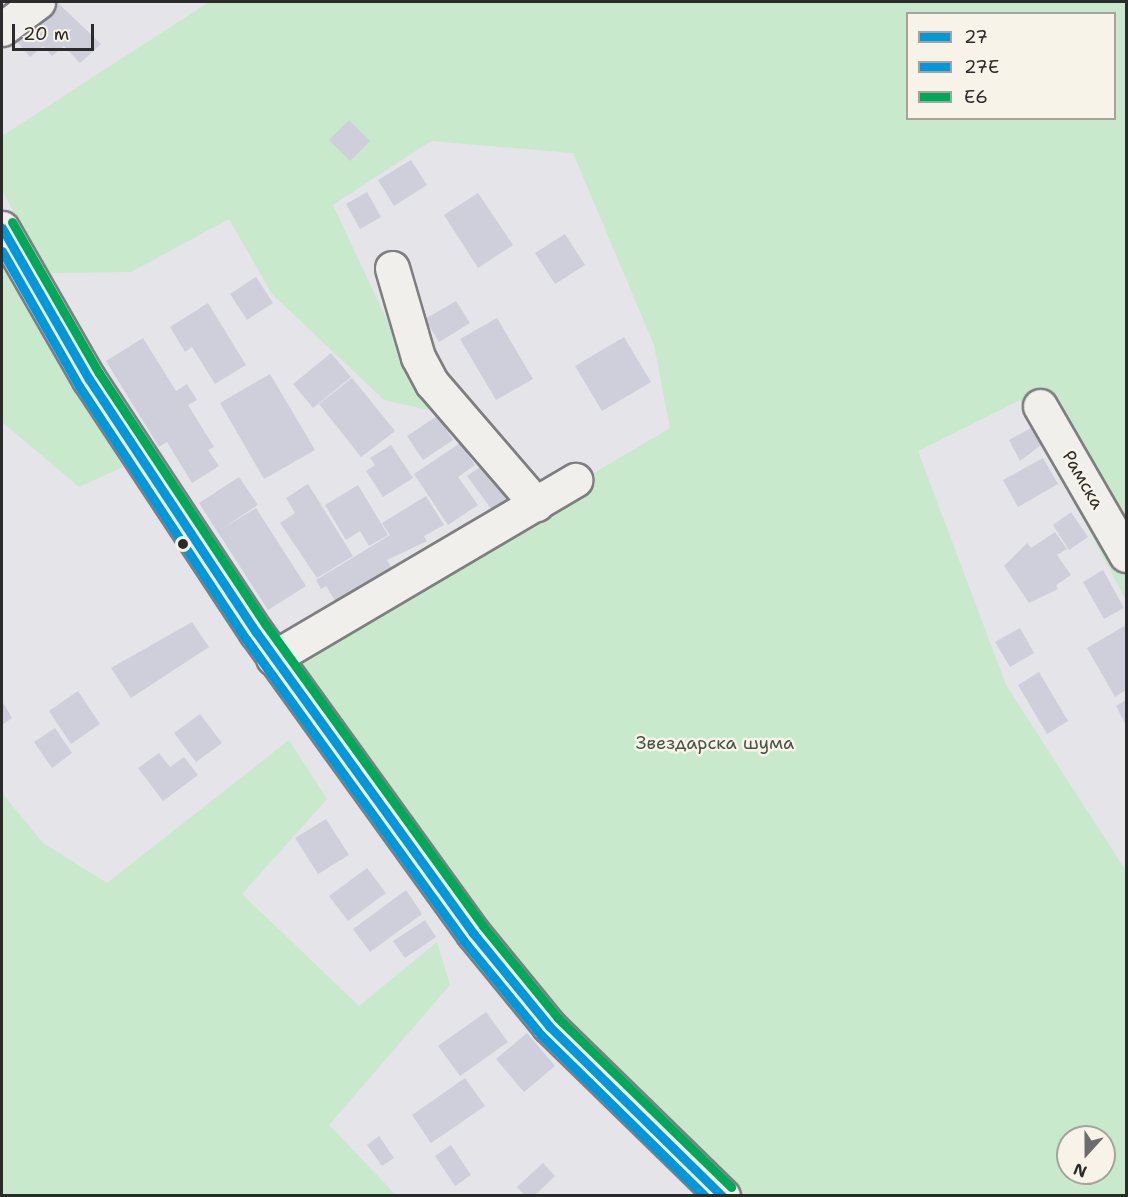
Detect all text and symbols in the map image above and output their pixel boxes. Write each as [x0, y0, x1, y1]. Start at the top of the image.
scale bar [15, 12, 98, 50]
legend [906, 12, 1116, 120]
text: 20 m [23, 22, 69, 46]
text: 27 [964, 25, 988, 49]
text: 27E [964, 55, 999, 79]
text: E6 [964, 85, 988, 109]
street label: Рамска [1058, 447, 1108, 513]
unlabelled marker [177, 538, 189, 550]
park label: Звездарска шума [636, 732, 794, 754]
north arrow [1056, 1125, 1116, 1185]
text: N [1070, 1158, 1090, 1182]

